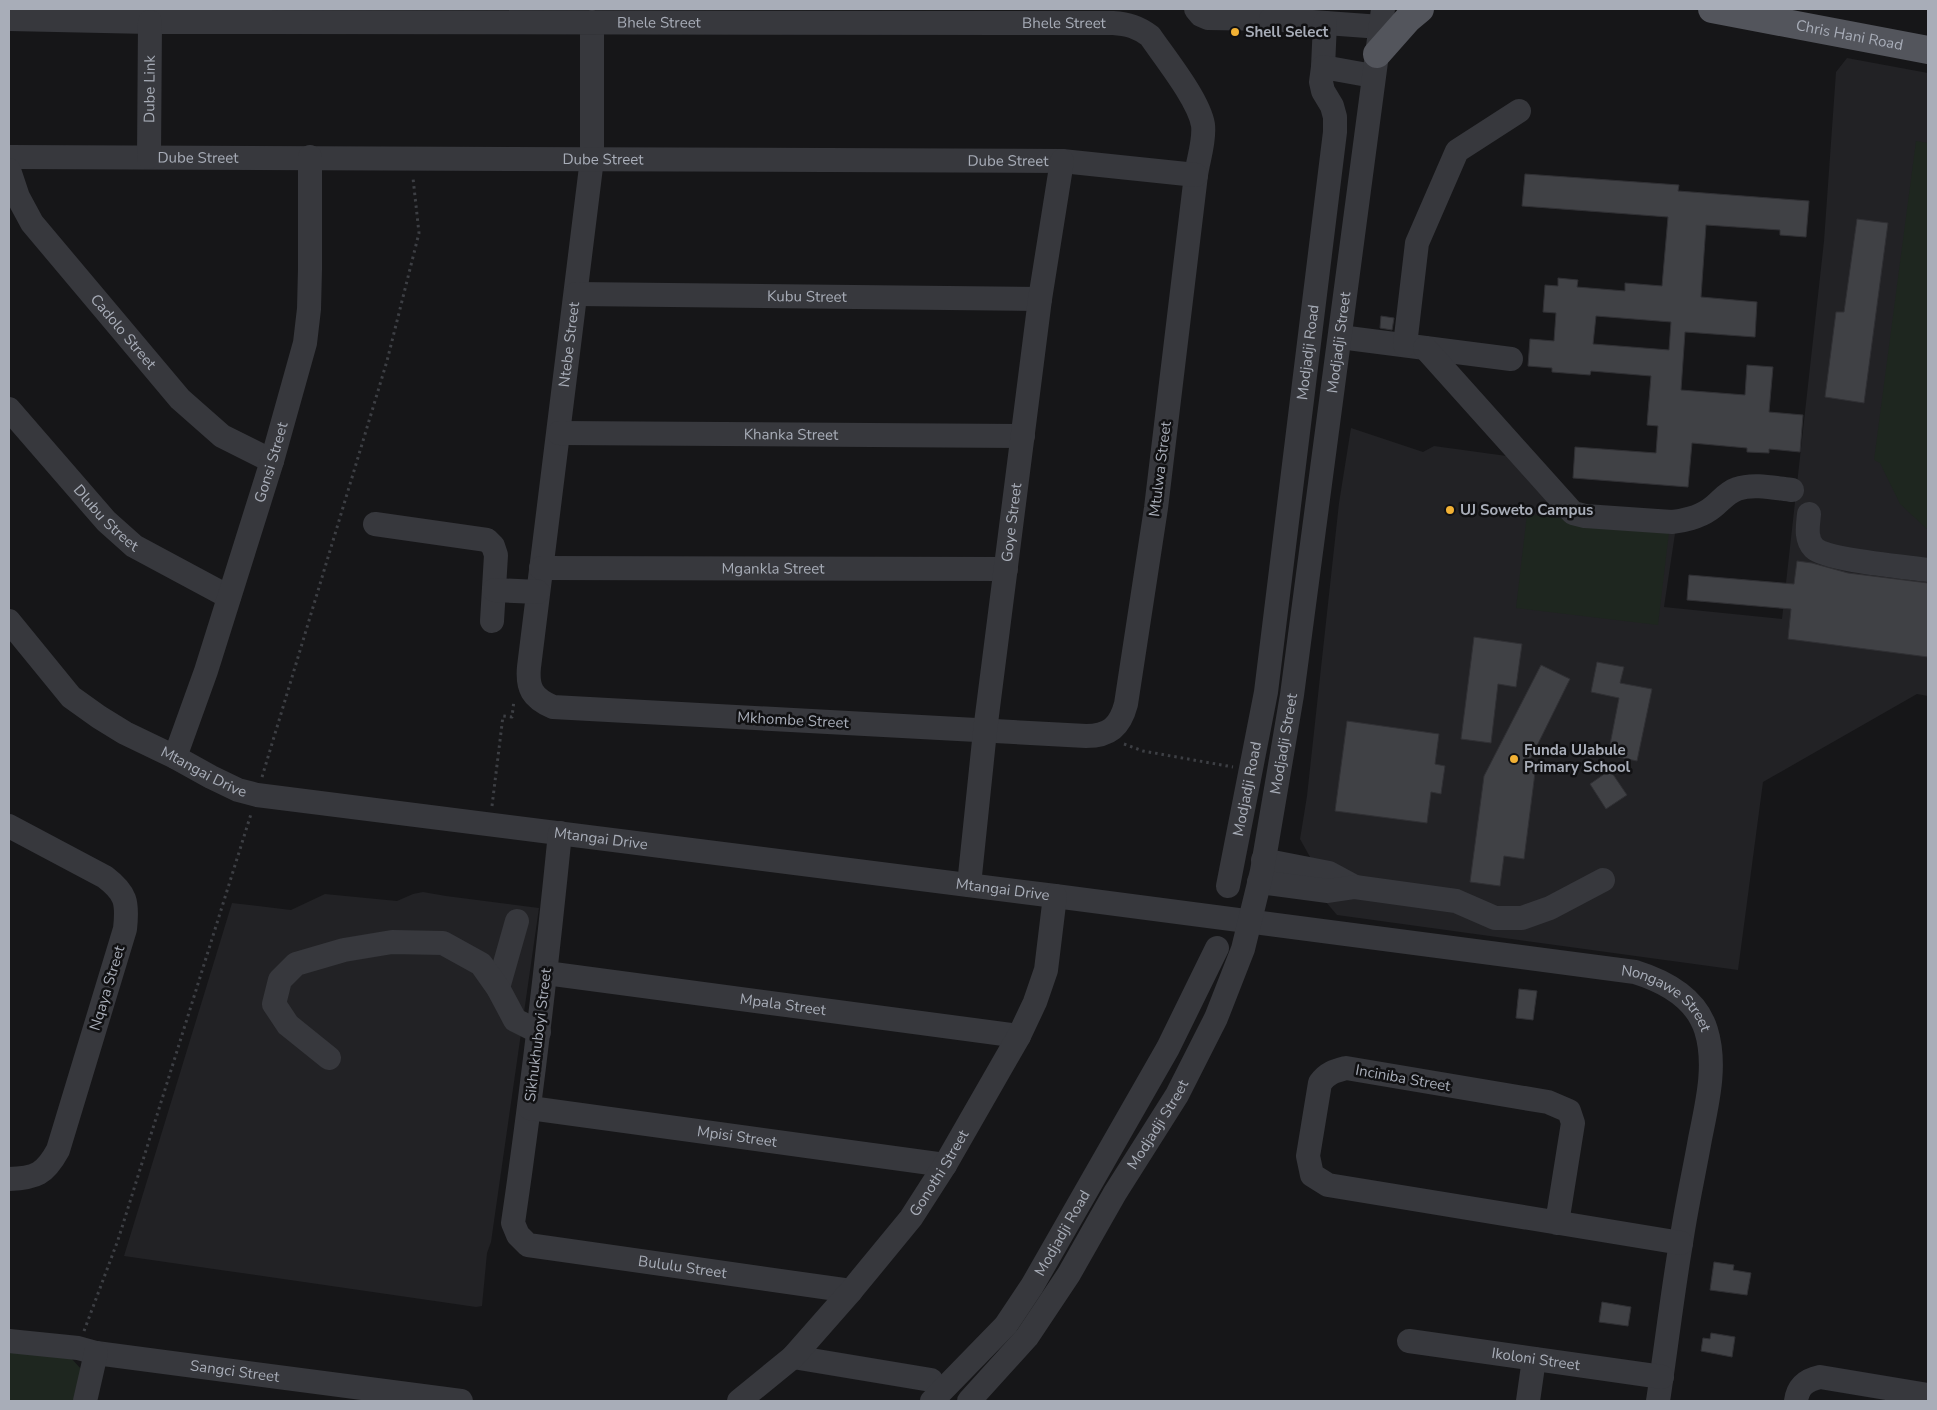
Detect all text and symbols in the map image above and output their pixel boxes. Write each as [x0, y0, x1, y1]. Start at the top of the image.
street label: Bhele Street [617, 12, 702, 33]
street label: Bhele Street [1022, 13, 1107, 33]
street label: Chris Hani Road [1794, 15, 1905, 55]
place label: Shell Select [1245, 22, 1329, 42]
marker: Shell Select [1229, 26, 1241, 38]
street label: Dube Link [139, 55, 160, 123]
street label: Dube Street [157, 148, 239, 168]
street label: Dube Street [562, 149, 644, 169]
street label: Dube Street [967, 151, 1049, 171]
street label: Kubu Street [767, 286, 848, 307]
street label: Cadolo Street [86, 290, 161, 374]
street label: Modjadji Street [1322, 290, 1355, 394]
street label: Ntebe Street [554, 300, 584, 388]
street label: Modjadji Road [1292, 303, 1324, 401]
street label: Gonsi Street [250, 419, 293, 505]
street label: Mtulwa Street [1144, 419, 1176, 518]
street label: Khanka Street [744, 424, 839, 445]
street label: Dlubu Street [69, 480, 142, 557]
street label: Goye Street [997, 481, 1027, 563]
place label: UJ Soweto Campus [1460, 500, 1593, 520]
marker: UJ Soweto Campus [1444, 504, 1456, 516]
street label: Mgankla Street [722, 558, 825, 579]
street label: Modjadji Street [1265, 691, 1302, 796]
street label: Mkhombe Street [737, 707, 850, 733]
street label: Modjadji Road [1228, 740, 1266, 838]
place label: Funda UJabule Primary School [1524, 740, 1631, 777]
street label: Mtangai Drive [157, 742, 249, 802]
marker: Funda UJabule Primary School [1508, 753, 1520, 765]
street label: Mtangai Drive [553, 823, 649, 854]
street label: Mtangai Drive [955, 874, 1051, 905]
street label: Nqaya Street [85, 942, 130, 1033]
street label: Nongawe Street [1620, 960, 1716, 1035]
street label: Sikhukhuboyi Street [520, 966, 556, 1103]
street label: Mpala Street [739, 989, 828, 1020]
street label: Inciniba Street [1354, 1060, 1453, 1096]
street label: Modjadji Street [1122, 1076, 1193, 1173]
street label: Mpisi Street [696, 1121, 779, 1152]
street label: Gonothi Street [905, 1125, 973, 1220]
street label: Modjadji Road [1030, 1186, 1095, 1280]
street label: Bululu Street [637, 1251, 729, 1283]
street label: Ikoloni Street [1490, 1343, 1582, 1375]
street label: Sangci Street [189, 1355, 281, 1387]

